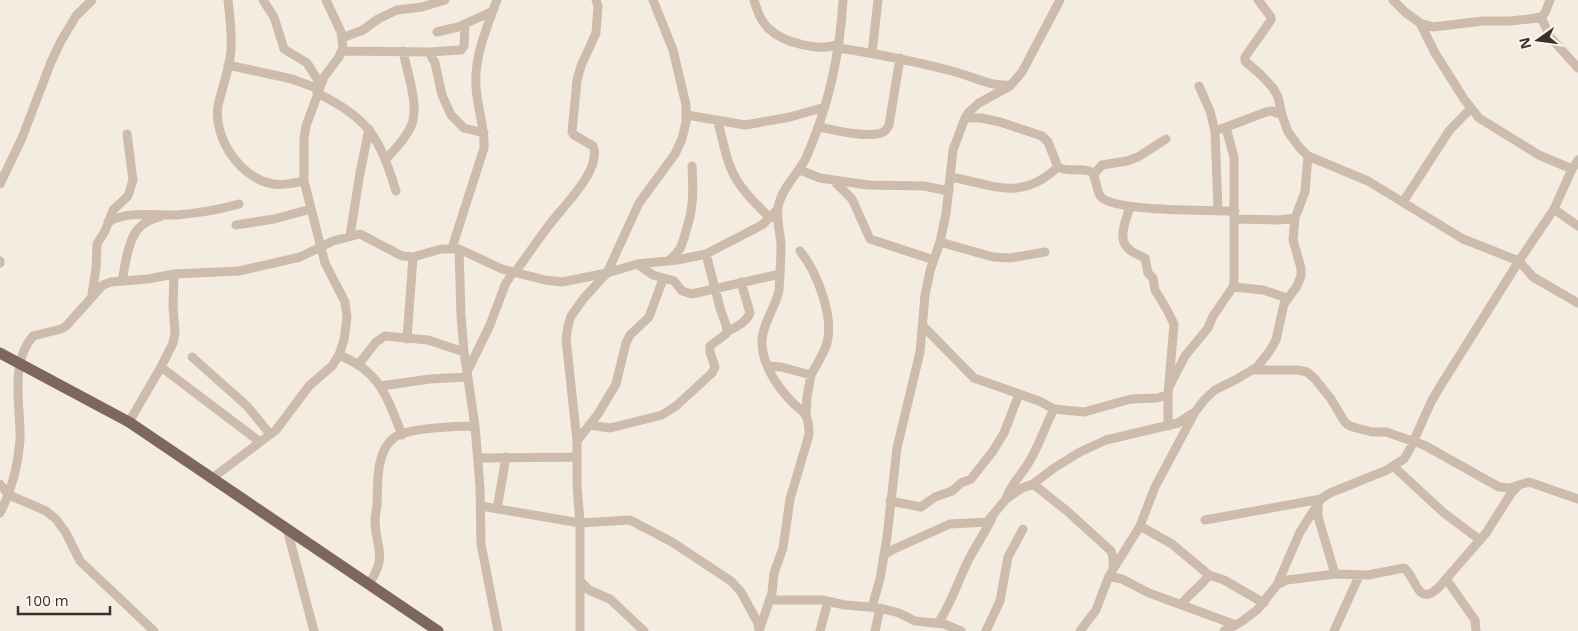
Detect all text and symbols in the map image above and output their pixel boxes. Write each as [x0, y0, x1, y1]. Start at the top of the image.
north arrow [1513, 15, 1563, 65]
text: N [1514, 35, 1535, 51]
scale bar [18, 584, 110, 616]
text: 100 m [25, 590, 69, 610]

